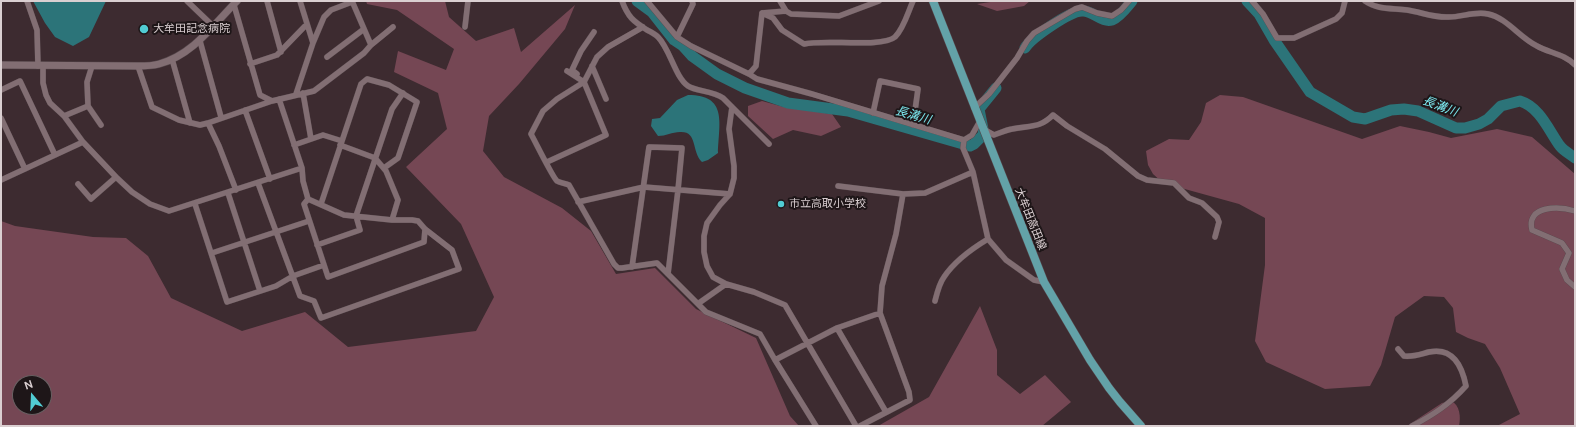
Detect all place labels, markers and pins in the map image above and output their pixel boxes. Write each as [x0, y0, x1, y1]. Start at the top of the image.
place label: 大牟田記念病院 [153, 22, 230, 36]
marker: 大牟田記念病院 [138, 23, 150, 35]
place label: 市立高取小学校 [789, 197, 866, 211]
marker: 市立高取小学校 [776, 199, 786, 209]

